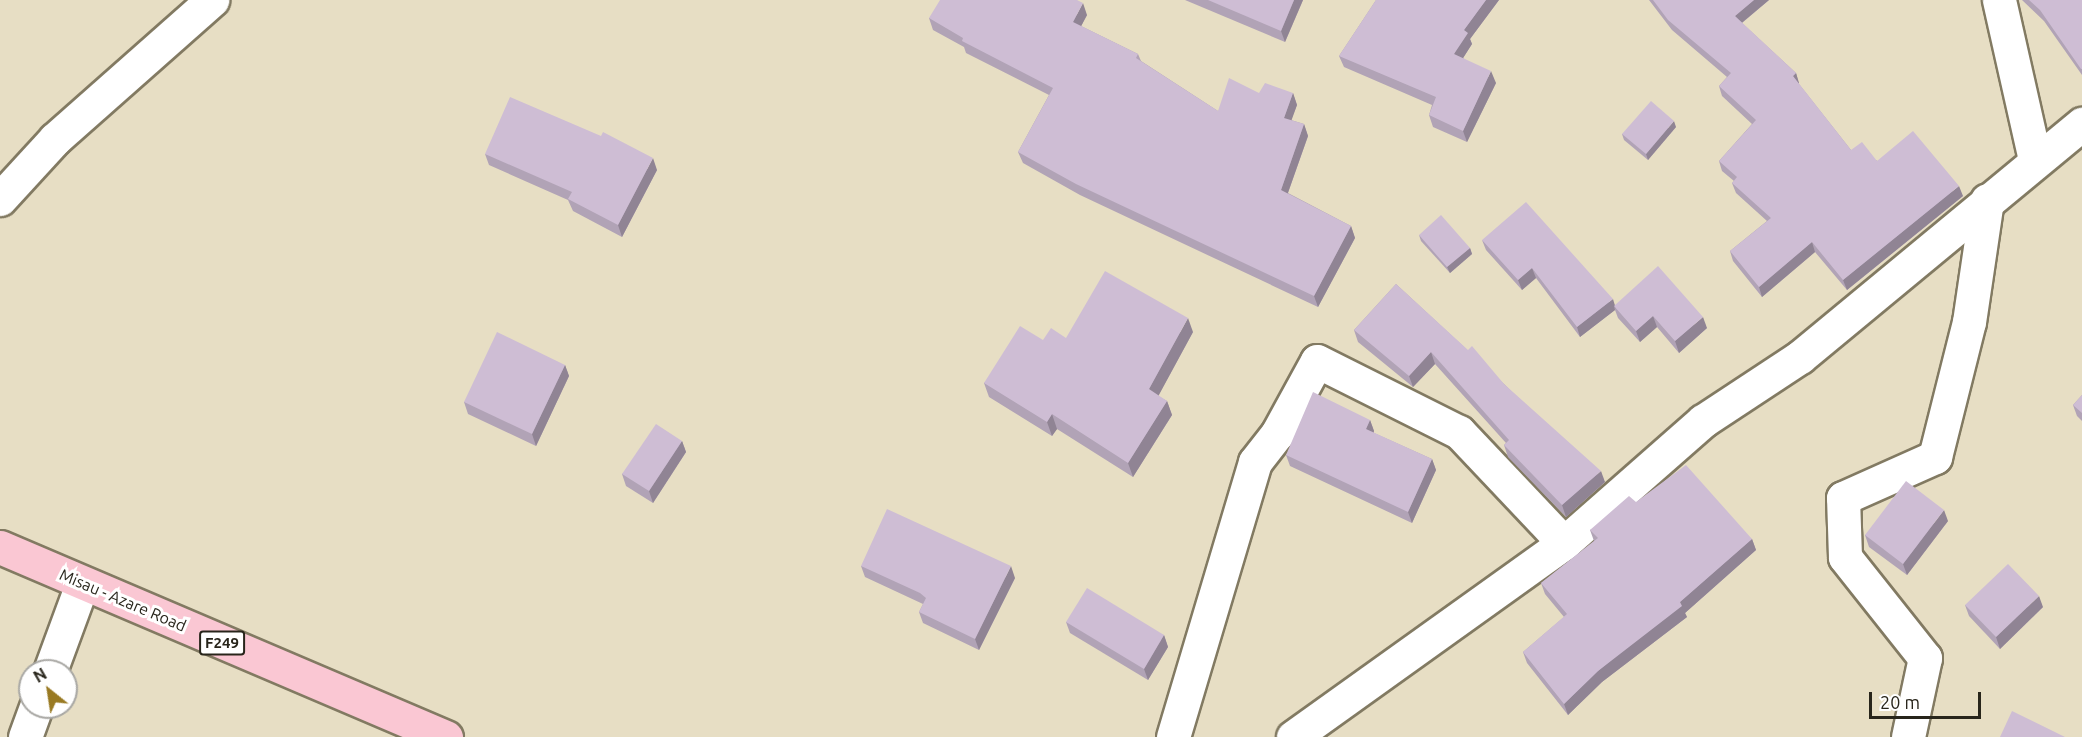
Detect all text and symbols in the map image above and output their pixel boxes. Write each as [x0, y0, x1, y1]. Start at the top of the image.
street label: Misau - Azare Road [57, 565, 189, 635]
road number: F249 [198, 631, 246, 655]
north arrow [18, 659, 78, 719]
text: N [30, 664, 50, 686]
scale bar [1872, 680, 1984, 718]
text: 20 m [1880, 692, 1920, 712]

